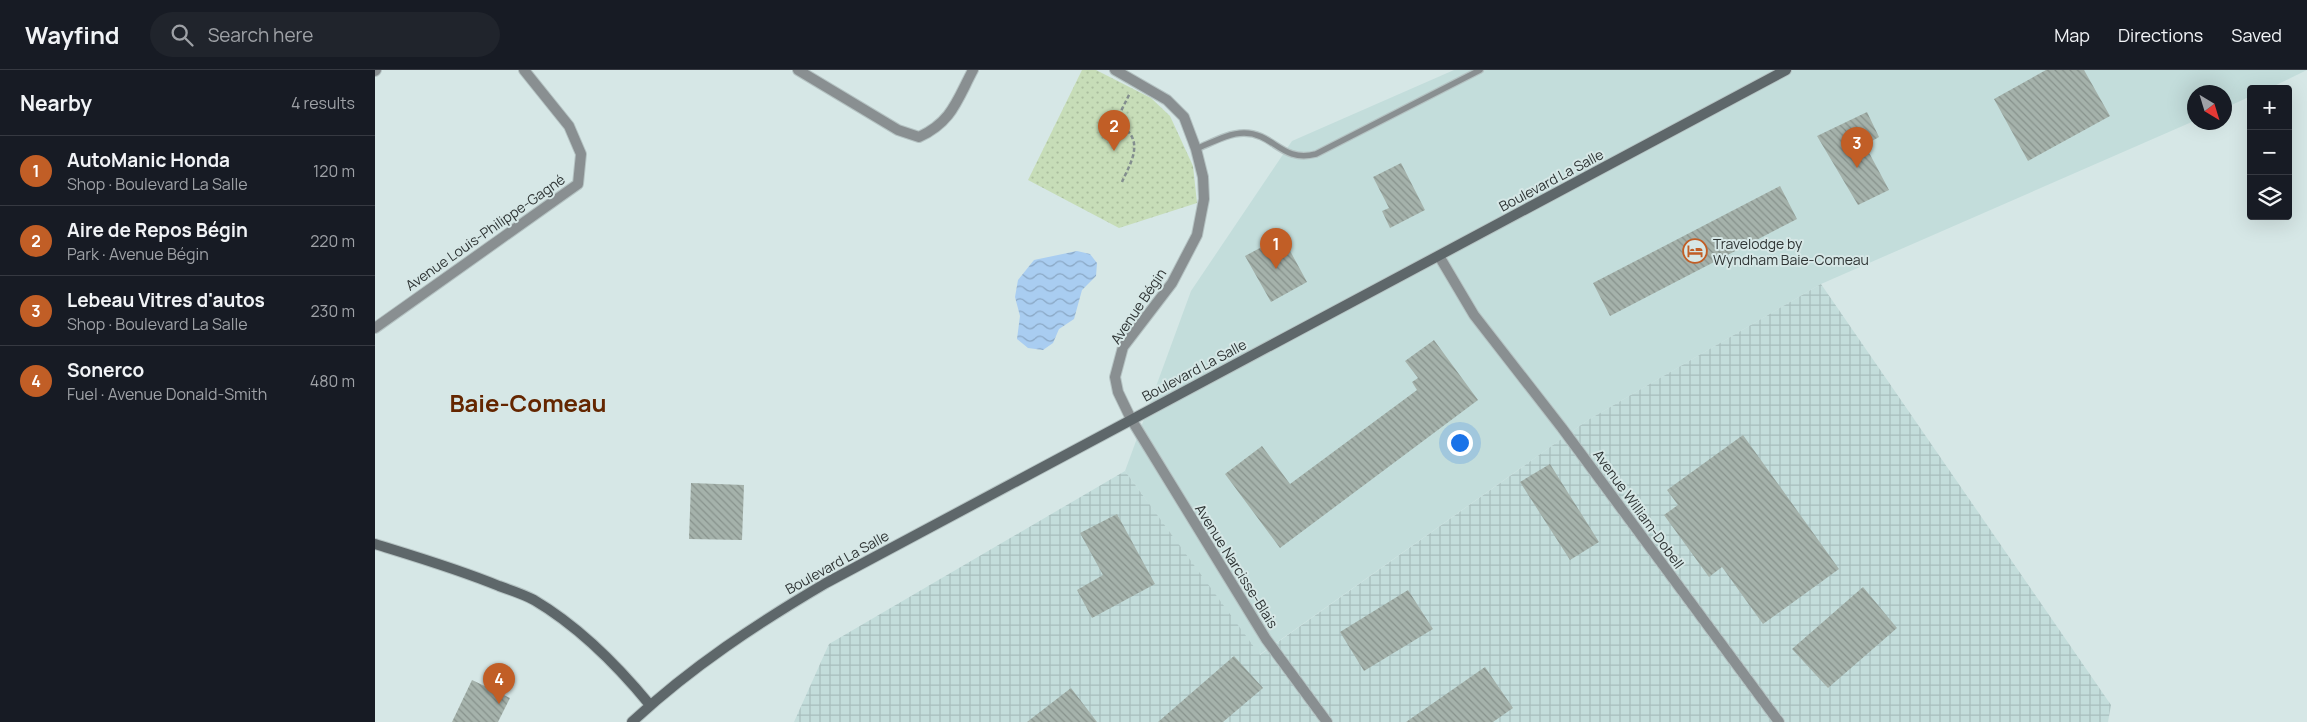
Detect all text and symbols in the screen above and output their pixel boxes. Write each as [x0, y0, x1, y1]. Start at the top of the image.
search box [150, 12, 500, 57]
text: Wayfind [25, 18, 120, 51]
icon: search [168, 21, 196, 49]
text: Search here [208, 22, 313, 48]
text: Map [2054, 23, 2090, 47]
text: Directions [2118, 23, 2203, 47]
text: Saved [2231, 23, 2282, 47]
north arrow [2187, 85, 2232, 130]
map controls [2247, 85, 2292, 220]
button: + [2247, 85, 2292, 130]
text: Nearby [20, 89, 92, 117]
text: 4 results [291, 92, 355, 114]
pin: 2 [1098, 110, 1130, 151]
pin: 3 [1841, 127, 1873, 168]
button: − [2247, 130, 2292, 175]
street label: Boulevard La Salle [1495, 144, 1607, 216]
text: AutoManic Honda [67, 147, 230, 173]
text: 1 [32, 160, 40, 182]
text: 120 m [313, 160, 355, 182]
street label: Avenue Louis-Philippe-Gagné [401, 170, 569, 294]
text: Shop · Boulevard La Salle [67, 173, 248, 195]
button: layers [2247, 175, 2292, 220]
text: Aire de Repos Bégin [67, 217, 248, 243]
pin: 1 [1260, 228, 1292, 269]
text: 2 [31, 230, 41, 252]
text: 220 m [310, 230, 355, 252]
place label: Travelodge by Wyndham Baie-Comeau [1713, 234, 1869, 269]
hotel icon: Travelodge by Wyndham Baie-Comeau [1682, 238, 1708, 264]
text: Park · Avenue Bégin [67, 243, 209, 265]
street label: Avenue Bégin [1106, 264, 1170, 348]
text: Lebeau Vitres d'autos [67, 287, 265, 313]
text: 3 [31, 300, 41, 322]
text: 230 m [311, 300, 355, 322]
text: Shop · Boulevard La Salle [67, 313, 248, 335]
street label: Boulevard La Salle [1138, 334, 1250, 406]
text: Sonerco [67, 357, 144, 383]
text: 4 [31, 370, 41, 392]
text: 480 m [310, 370, 355, 392]
text: Fuel · Avenue Donald-Smith [67, 383, 267, 405]
district label: Baie-Comeau [449, 386, 607, 419]
your location [1447, 430, 1473, 456]
street label: Avenue William-Dobell [1589, 446, 1689, 572]
street label: Avenue Narcisse-Blais [1191, 500, 1283, 632]
street label: Boulevard La Salle [782, 526, 892, 598]
pin: 4 [483, 663, 515, 704]

